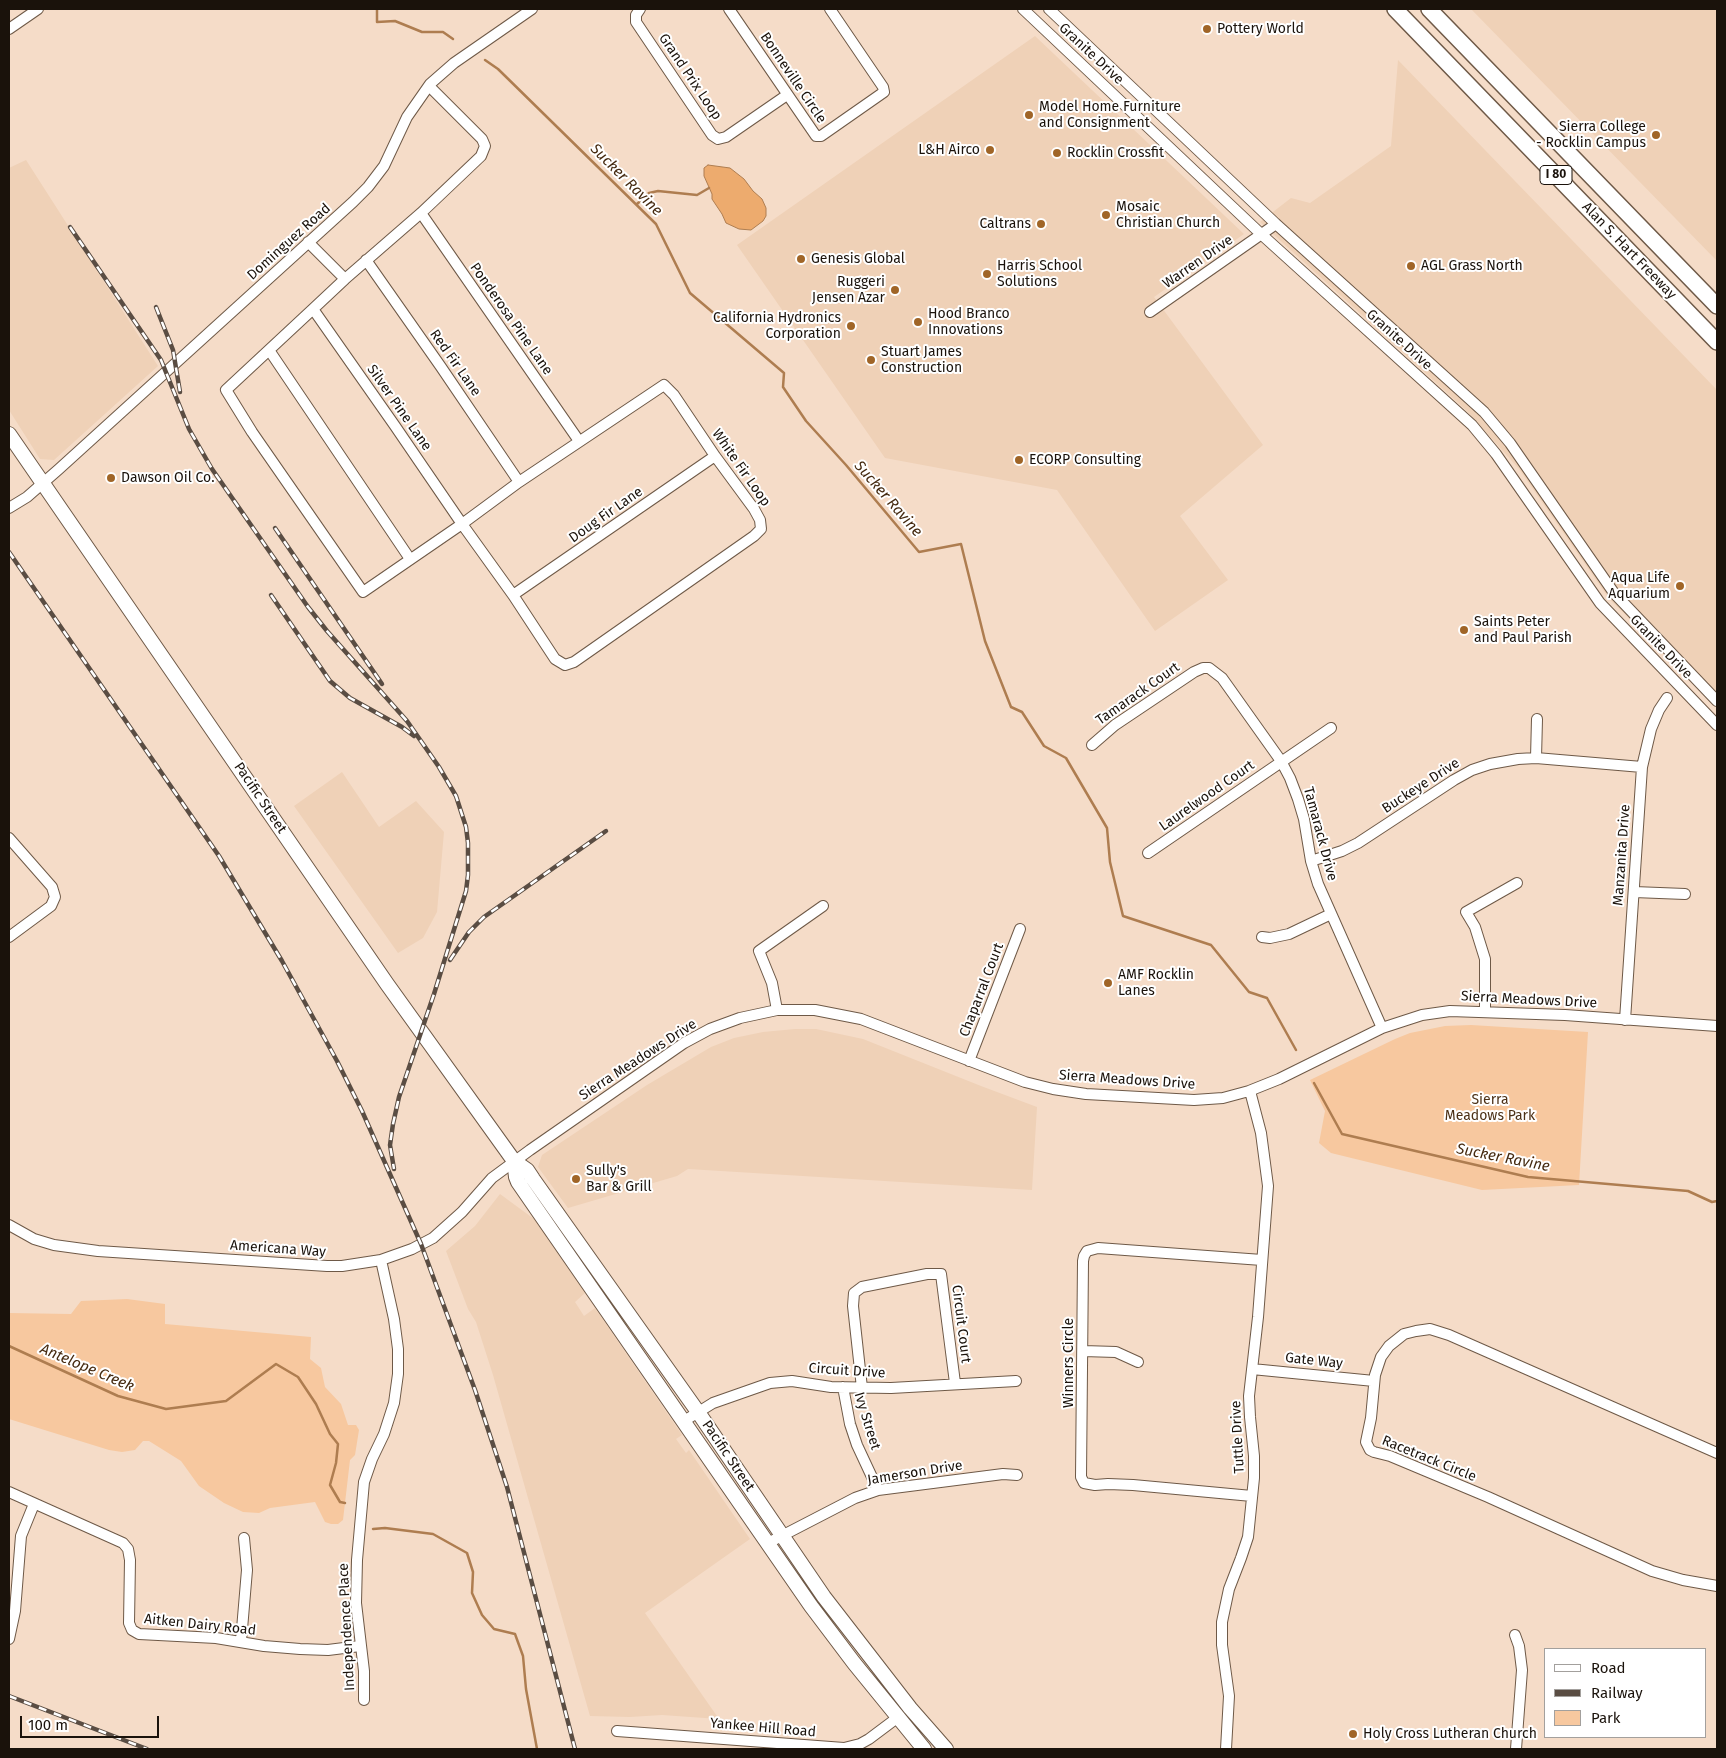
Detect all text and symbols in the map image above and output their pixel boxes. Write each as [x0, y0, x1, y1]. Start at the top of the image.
street label: Granite Drive [1055, 20, 1127, 88]
place label: Pottery World [1217, 21, 1304, 37]
marker: Pottery World [1201, 23, 1213, 35]
street label: Bonneville Circle [756, 29, 830, 127]
street label: Grand Prix Loop [655, 31, 725, 123]
place label: Model Home Furniture and Consignment [1039, 99, 1181, 132]
marker: Model Home Furniture and Consignment [1023, 109, 1035, 121]
place label: Sierra College - Rocklin Campus [1536, 119, 1646, 152]
marker: Sierra College - Rocklin Campus [1650, 129, 1662, 141]
water label: Sucker Ravine [586, 140, 666, 220]
place label: L&H Airco [918, 142, 980, 158]
marker: L&H Airco [984, 144, 996, 156]
place label: Rocklin Crossfit [1067, 145, 1164, 161]
marker: Rocklin Crossfit [1051, 147, 1063, 159]
road number: I 80 [1540, 166, 1572, 184]
place label: Mosaic Christian Church [1116, 199, 1220, 232]
street label: Alan S. Hart Freeway [1578, 199, 1680, 303]
street label: Dominguez Road [244, 200, 334, 284]
marker: Mosaic Christian Church [1100, 209, 1112, 221]
place label: Caltrans [979, 216, 1031, 232]
marker: Caltrans [1035, 218, 1047, 230]
street label: Warren Drive [1160, 232, 1236, 292]
place label: Genesis Global [811, 251, 905, 267]
marker: Genesis Global [795, 253, 807, 265]
place label: Harris School Solutions [997, 258, 1082, 290]
place label: AGL Grass North [1421, 258, 1523, 274]
street label: Ponderosa Pine Lane [466, 260, 556, 378]
marker: AGL Grass North [1405, 260, 1417, 272]
marker: Harris School Solutions [981, 268, 993, 280]
place label: Ruggeri Jensen Azar [812, 274, 885, 306]
marker: Ruggeri Jensen Azar [889, 284, 901, 296]
place label: Hood Branco Innovations [928, 306, 1010, 338]
street label: Granite Drive [1363, 306, 1435, 374]
place label: California Hydronics Corporation [713, 310, 841, 342]
marker: Hood Branco Innovations [912, 316, 924, 328]
marker: California Hydronics Corporation [845, 320, 857, 332]
street label: Red Fir Lane [426, 326, 484, 400]
place label: Stuart James Construction [881, 344, 962, 377]
marker: Stuart James Construction [865, 354, 877, 366]
street label: Silver Pine Lane [363, 362, 435, 454]
street label: White Fir Loop [708, 426, 774, 510]
place label: ECORP Consulting [1029, 452, 1141, 468]
marker: ECORP Consulting [1013, 454, 1025, 466]
water label: Sucker Ravine [850, 457, 926, 541]
place label: Dawson Oil Co. [121, 470, 214, 486]
marker: Dawson Oil Co. [105, 472, 117, 484]
street label: Doug Fir Lane [566, 483, 646, 547]
place label: Aqua Life Aquarium [1608, 570, 1670, 602]
marker: Aqua Life Aquarium [1674, 580, 1686, 592]
street label: Granite Drive [1626, 611, 1696, 683]
place label: Saints Peter and Paul Parish [1474, 614, 1572, 646]
marker: Saints Peter and Paul Parish [1458, 624, 1470, 636]
street label: Tamarack Court [1093, 659, 1183, 729]
street label: Buckeye Drive [1379, 755, 1463, 817]
street label: Laurelwood Court [1156, 757, 1258, 835]
street label: Pacific Street [230, 759, 290, 837]
street label: Tamarack Drive [1299, 785, 1341, 883]
street label: Manzanita Drive [1610, 804, 1634, 906]
street label: Chaparral Court [956, 941, 1008, 1039]
place label: AMF Rocklin Lanes [1118, 967, 1194, 1000]
marker: AMF Rocklin Lanes [1102, 977, 1114, 989]
street label: Sierra Meadows Drive [1460, 988, 1598, 1012]
street label: Sierra Meadows Drive [576, 1016, 700, 1104]
street label: Sierra Meadows Drive [1058, 1067, 1196, 1093]
park label: Sierra Meadows Park [1445, 1092, 1535, 1124]
water label: Sucker Ravine [1455, 1140, 1551, 1176]
place label: Sully's Bar & Grill [586, 1163, 652, 1196]
marker: Sully's Bar & Grill [570, 1173, 582, 1185]
street label: Americana Way [229, 1237, 327, 1261]
street label: Circuit Court [948, 1284, 974, 1364]
street label: Winners Circle [1061, 1318, 1077, 1408]
water label: Antelope Creek [37, 1340, 137, 1396]
street label: Gate Way [1284, 1350, 1344, 1372]
street label: Circuit Drive [808, 1360, 886, 1382]
street label: Ivy Street [850, 1390, 884, 1452]
street label: Tuttle Drive [1228, 1400, 1248, 1474]
street label: Pacific Street [698, 1417, 758, 1495]
street label: Racetrack Circle [1379, 1432, 1479, 1486]
street label: Jamerson Drive [866, 1457, 964, 1489]
street label: Independence Place [335, 1563, 359, 1691]
street label: Aitken Dairy Road [143, 1611, 257, 1639]
legend [1544, 1648, 1706, 1738]
text: Road [1591, 1659, 1626, 1677]
text: Railway [1591, 1684, 1643, 1702]
scale bar [22, 1706, 161, 1738]
text: Park [1591, 1709, 1621, 1727]
street label: Yankee Hill Road [709, 1715, 817, 1741]
text: 100 m [28, 1716, 68, 1734]
place label: Holy Cross Lutheran Church [1363, 1726, 1537, 1742]
marker: Holy Cross Lutheran Church [1347, 1728, 1359, 1740]

